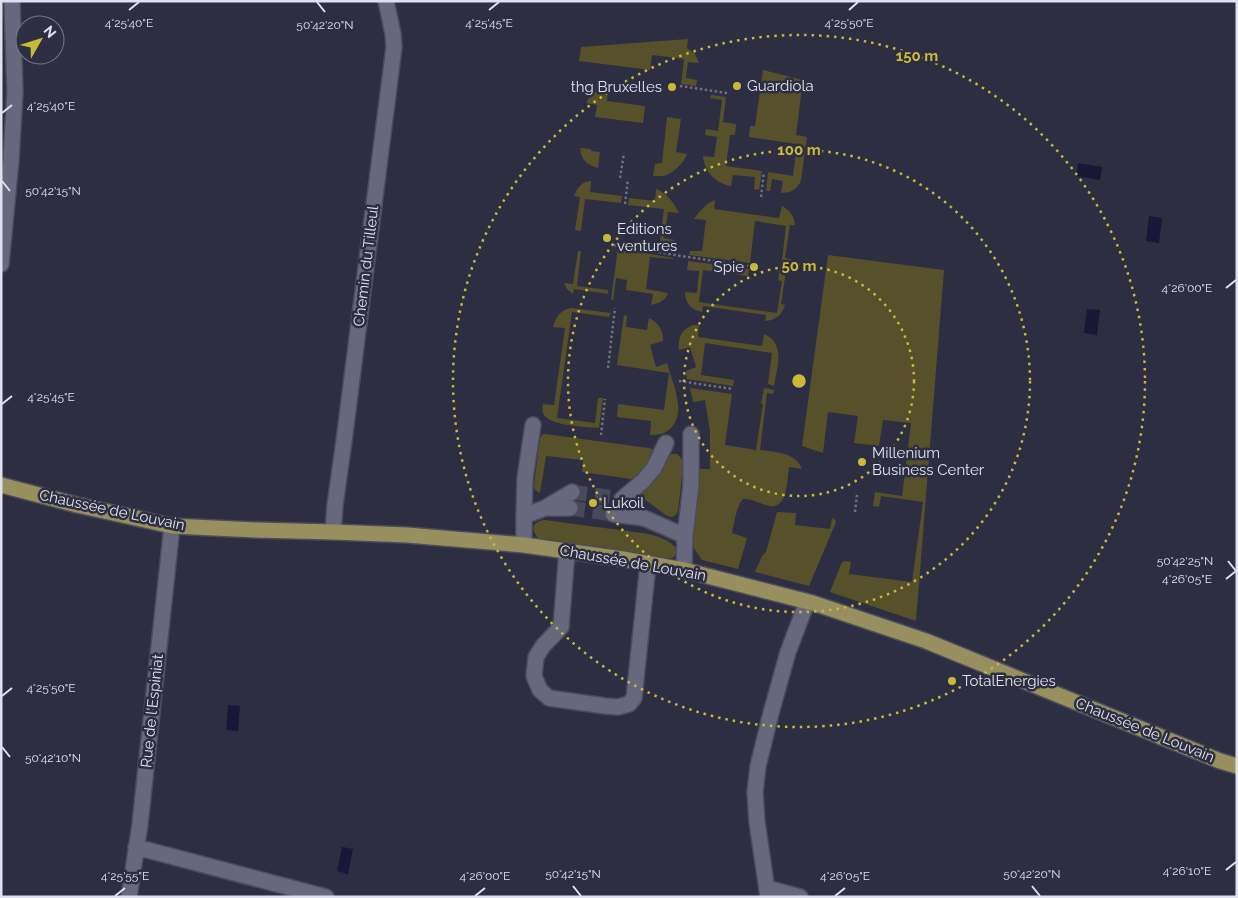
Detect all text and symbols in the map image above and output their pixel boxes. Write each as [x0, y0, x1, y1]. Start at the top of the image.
north arrow [15, 15, 65, 65]
text: 4°25'40"E [105, 16, 153, 30]
text: 4°25'45"E [465, 16, 513, 30]
text: 4°25'50"E [824, 16, 874, 30]
text: 50°42'20"N [296, 18, 354, 32]
text: N [41, 23, 60, 41]
text: 150 m [896, 47, 938, 65]
place label: Guardiola [747, 77, 814, 95]
place label: thg Bruxelles [571, 78, 662, 96]
marker: Guardiola [731, 80, 743, 92]
marker: thg Bruxelles [666, 81, 678, 93]
text: 4°25'40"E [27, 99, 75, 113]
text: 100 m [777, 141, 821, 159]
text: 50°42'15"N [25, 184, 81, 198]
street label: Chemin du Tilleul [350, 204, 382, 327]
place label: Editions ventures [617, 220, 677, 255]
marker: Editions ventures [601, 232, 613, 244]
text: 50 m [781, 257, 817, 275]
place label: Spie [714, 258, 744, 276]
marker: Spie [748, 261, 760, 273]
text: 4°26'00"E [1162, 281, 1212, 295]
centre of rings [790, 372, 808, 390]
text: 4°25'45"E [27, 390, 75, 404]
place label: Millenium Business Center [872, 444, 985, 479]
marker: Millenium Business Center [856, 456, 868, 468]
street label: Chaussée de Louvain [38, 486, 186, 534]
place label: Lukoil [603, 494, 645, 512]
marker: Lukoil [587, 497, 599, 509]
street label: Chaussée de Louvain [558, 541, 708, 585]
text: 50°42'25"N [1157, 554, 1213, 568]
text: 4°26'05"E [1162, 572, 1212, 586]
street label: Rue de l'Espiniat [137, 653, 167, 769]
place label: TotalEnergies [962, 672, 1056, 690]
marker: TotalEnergies [946, 675, 958, 687]
text: 4°25'50"E [26, 681, 76, 695]
street label: Chaussée de Louvain [1073, 694, 1217, 766]
text: 50°42'10"N [25, 751, 81, 765]
text: 4°26'10"E [1163, 864, 1211, 878]
text: 50°42'15"N [545, 867, 601, 881]
text: 50°42'20"N [1003, 867, 1061, 881]
text: 4°25'55"E [101, 869, 149, 883]
text: 4°26'00"E [460, 869, 510, 883]
text: 4°26'05"E [820, 869, 870, 883]

